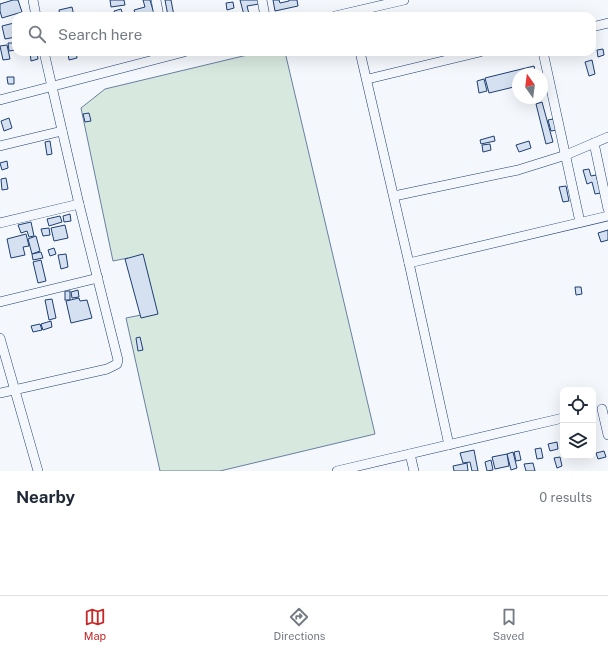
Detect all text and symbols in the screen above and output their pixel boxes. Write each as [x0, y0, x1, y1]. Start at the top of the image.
search box [12, 12, 596, 56]
icon: search [26, 23, 48, 45]
text: Search here [58, 26, 142, 43]
north arrow [512, 68, 548, 104]
map controls [560, 387, 596, 459]
button: locate [560, 387, 596, 423]
button: layers [560, 423, 596, 459]
text: Nearby [16, 487, 75, 507]
text: 0 results [539, 490, 592, 505]
tab: Map [84, 606, 106, 642]
tab: Directions [274, 606, 325, 642]
tab: Saved [493, 606, 524, 642]

